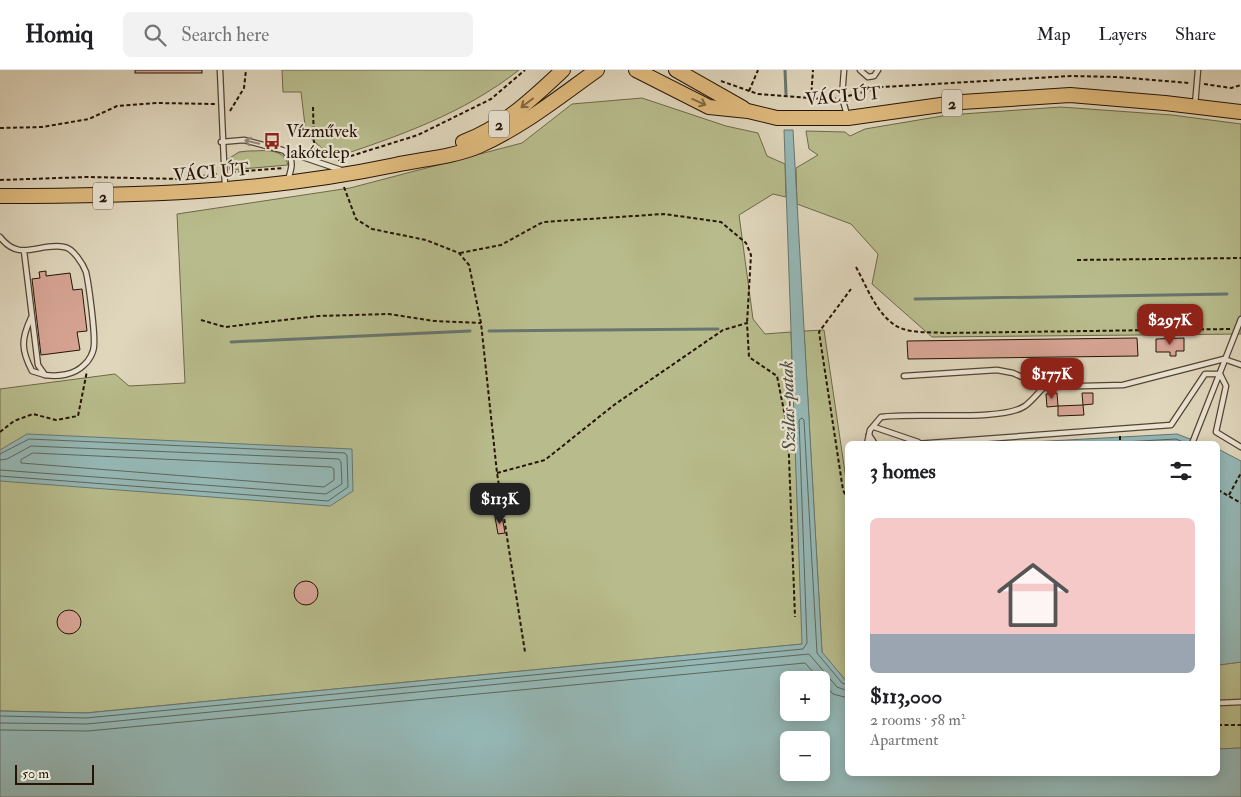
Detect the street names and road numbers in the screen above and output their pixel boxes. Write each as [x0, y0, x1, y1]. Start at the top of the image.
street label: VÁCI ÚT [804, 82, 882, 111]
road number: 2 [942, 89, 962, 116]
road number: 2 [489, 111, 509, 138]
street label: VÁCI ÚT [172, 158, 250, 187]
road number: 2 [93, 182, 113, 210]

